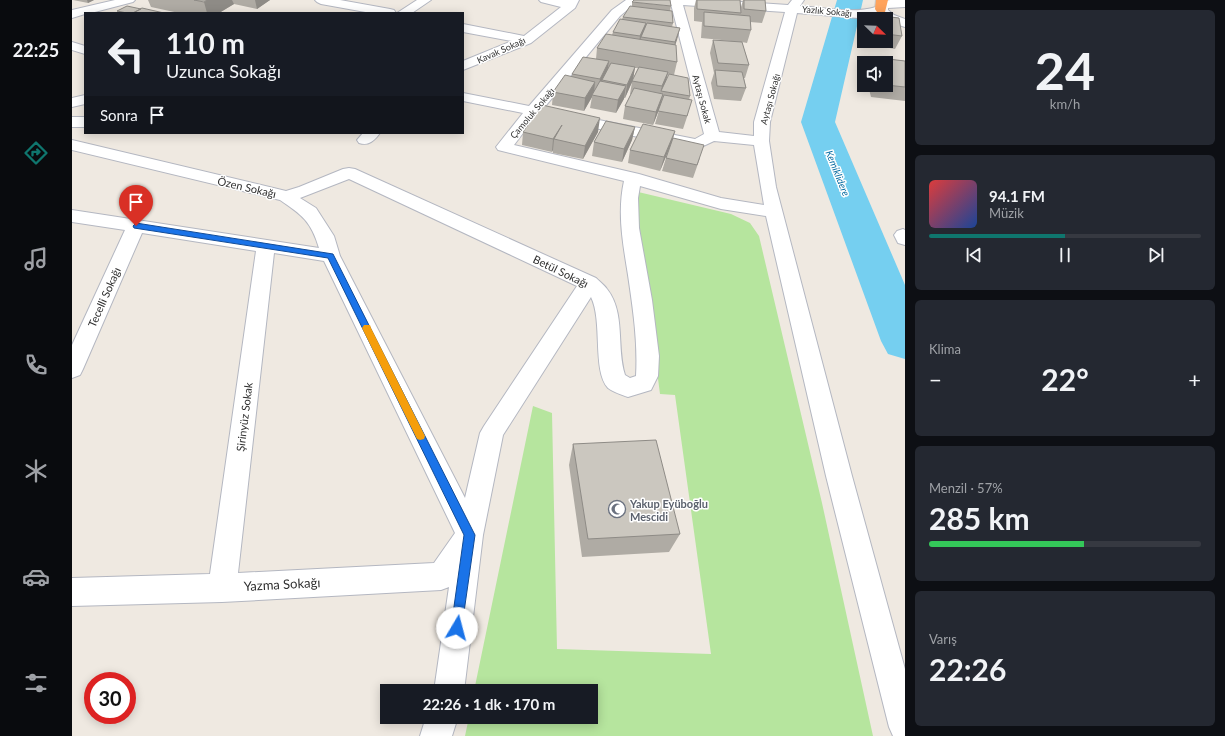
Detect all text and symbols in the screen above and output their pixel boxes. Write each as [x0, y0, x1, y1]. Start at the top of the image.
street label: Yazlık Sokağı [802, 3, 852, 19]
north arrow [857, 12, 893, 48]
map controls [857, 12, 893, 92]
text: 110 m [166, 26, 245, 60]
icon: left [100, 28, 152, 80]
street label: Kavak Sokağı [475, 34, 527, 66]
text: 22:25 [13, 39, 59, 61]
text: 24 [1035, 39, 1095, 101]
button: sound [857, 56, 893, 92]
text: Uzunca Sokağı [166, 60, 281, 82]
street label: Aytaşı Sokağı [758, 72, 782, 126]
street label: Aytaşı Sokak [690, 73, 714, 125]
street label: Çamoluk Sokağı [508, 85, 556, 141]
text: km/h [1050, 96, 1080, 112]
icon: arrive [146, 104, 168, 126]
text: Sonra [100, 106, 138, 124]
icon: directions [22, 139, 50, 167]
water label: Kemiklidere [823, 148, 853, 198]
street label: Özen Sokağı [216, 174, 278, 200]
pin [119, 185, 153, 226]
text: 94.1 FM [989, 187, 1045, 205]
icon: arrive [125, 191, 147, 213]
text: Müzik [989, 205, 1024, 221]
icon: previous [963, 244, 985, 266]
icon: pause [1054, 244, 1076, 266]
icon: next [1145, 244, 1167, 266]
icon: music [22, 245, 50, 273]
street label: Betül Sokağı [531, 252, 591, 290]
street label: Tecelli Sokağı [85, 265, 123, 329]
text: Klima [929, 341, 961, 357]
icon: phone [22, 351, 50, 379]
text: 22° [1041, 361, 1089, 397]
text: − [929, 366, 942, 393]
text: + [1188, 366, 1201, 393]
street label: Şirinyüz Sokak [233, 381, 255, 452]
icon: climate [22, 457, 50, 485]
text: Menzil · 57% [929, 480, 1003, 496]
place label: Yakup Eyüboğlu Mescidi [629, 497, 708, 523]
mosque icon: Yakup Eyüboğlu Mescidi [607, 499, 627, 519]
text: 285 km [929, 500, 1030, 536]
icon: car [22, 563, 50, 591]
street label: Yazma Sokağı [243, 574, 321, 594]
position arrow [436, 607, 478, 649]
text: Varış [929, 631, 957, 647]
text: 22:26 [929, 651, 1006, 687]
icon: filters [22, 669, 50, 697]
speed limit sign: 30 [84, 672, 136, 724]
text: 22:26 · 1 dk · 170 m [423, 695, 555, 713]

